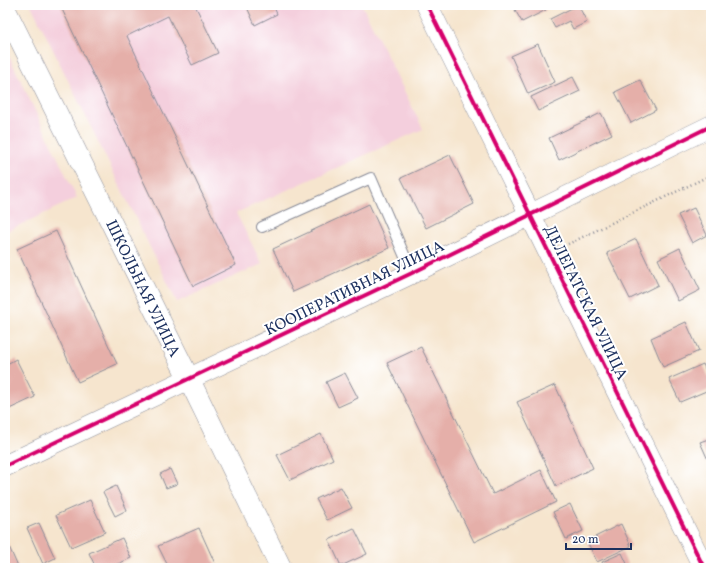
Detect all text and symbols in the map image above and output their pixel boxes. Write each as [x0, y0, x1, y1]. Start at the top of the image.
street label: ШКОЛЬНАЯ УЛИЦА [99, 216, 185, 361]
street label: ДЕЛЕГАТСКАЯ УЛИЦА [538, 222, 632, 384]
street label: КООПЕРАТИВНАЯ УЛИЦА [262, 236, 448, 342]
scale bar [566, 525, 631, 551]
text: 20 m [572, 532, 599, 548]

